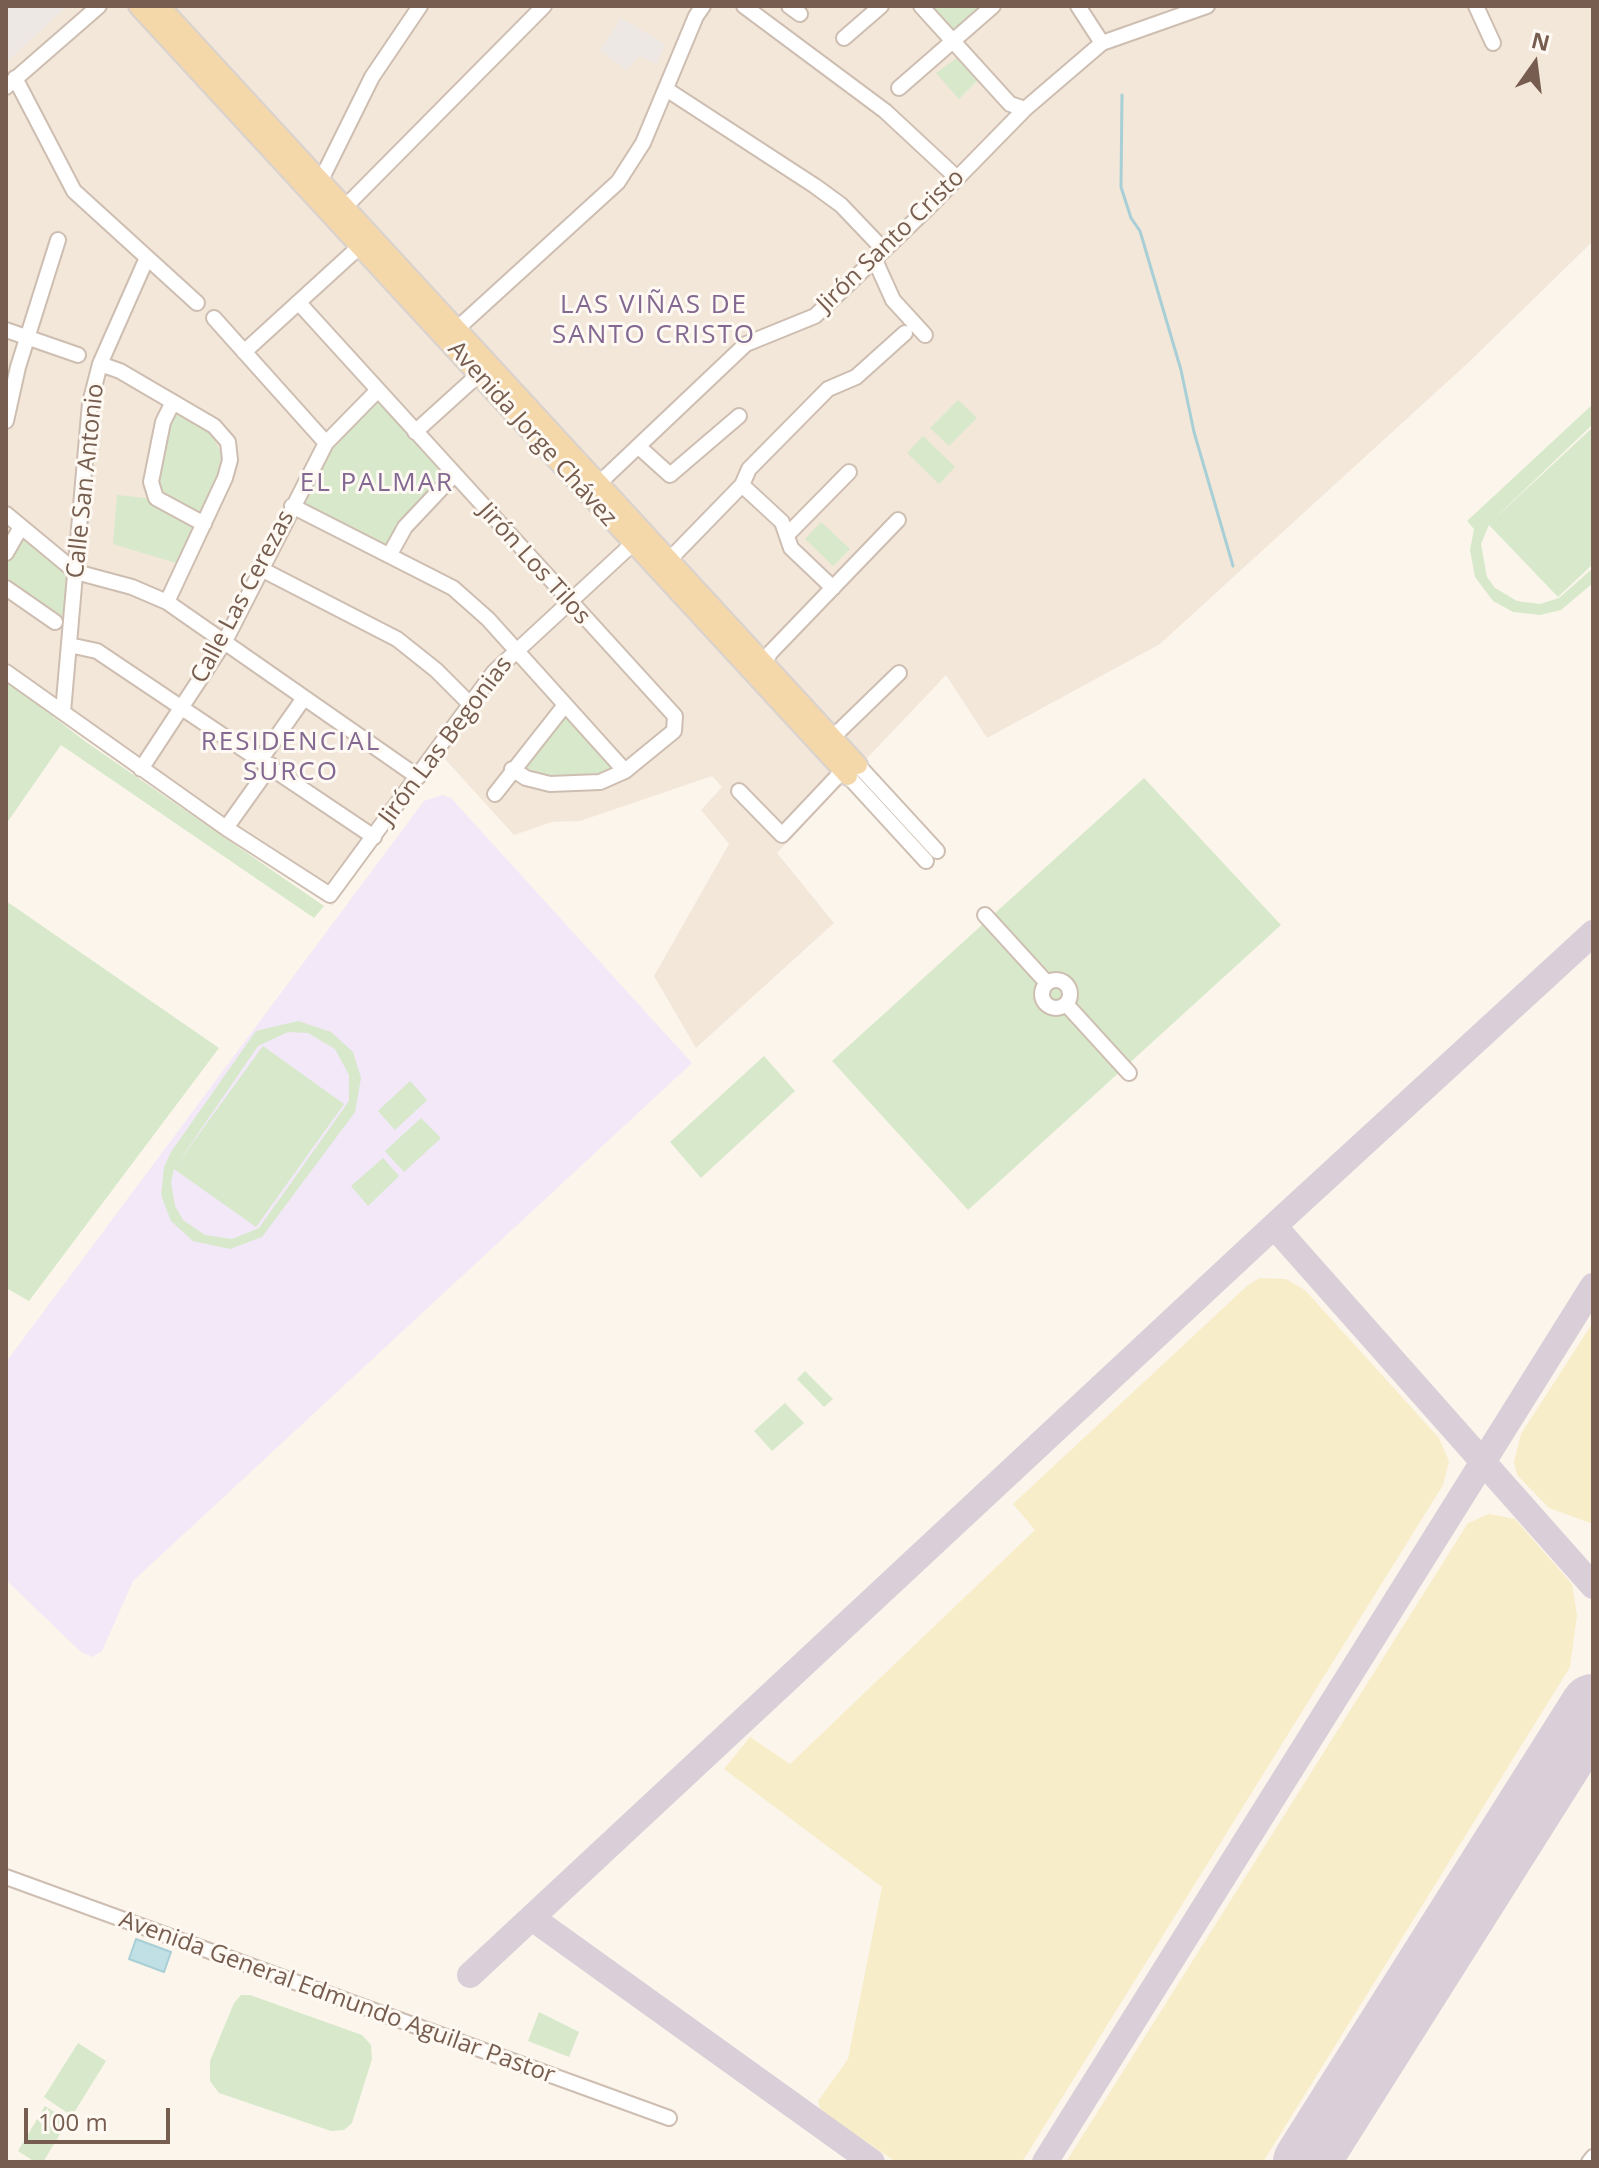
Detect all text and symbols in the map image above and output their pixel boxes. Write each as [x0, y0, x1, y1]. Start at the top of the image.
north arrow [1495, 24, 1575, 104]
text: N [1528, 24, 1553, 57]
street label: Jirón Santo Cristo [811, 163, 971, 319]
district label: LAS VIÑAS DE SANTO CRISTO [552, 290, 756, 352]
street label: Avenida Jorge Chávez [441, 336, 623, 532]
street label: Calle San Antonio [61, 382, 111, 580]
district label: EL PALMAR [300, 468, 454, 500]
street label: Jirón Los Tilos [472, 497, 596, 631]
street label: Calle Las Cerezas [185, 506, 301, 688]
street label: Jirón Las Begonias [373, 651, 519, 831]
district label: RESIDENCIAL SURCO [201, 727, 381, 788]
street label: Avenida General Edmundo Aguilar Pastor [115, 1906, 559, 2090]
scale bar [28, 2092, 174, 2142]
text: 100 m [38, 2105, 108, 2138]

